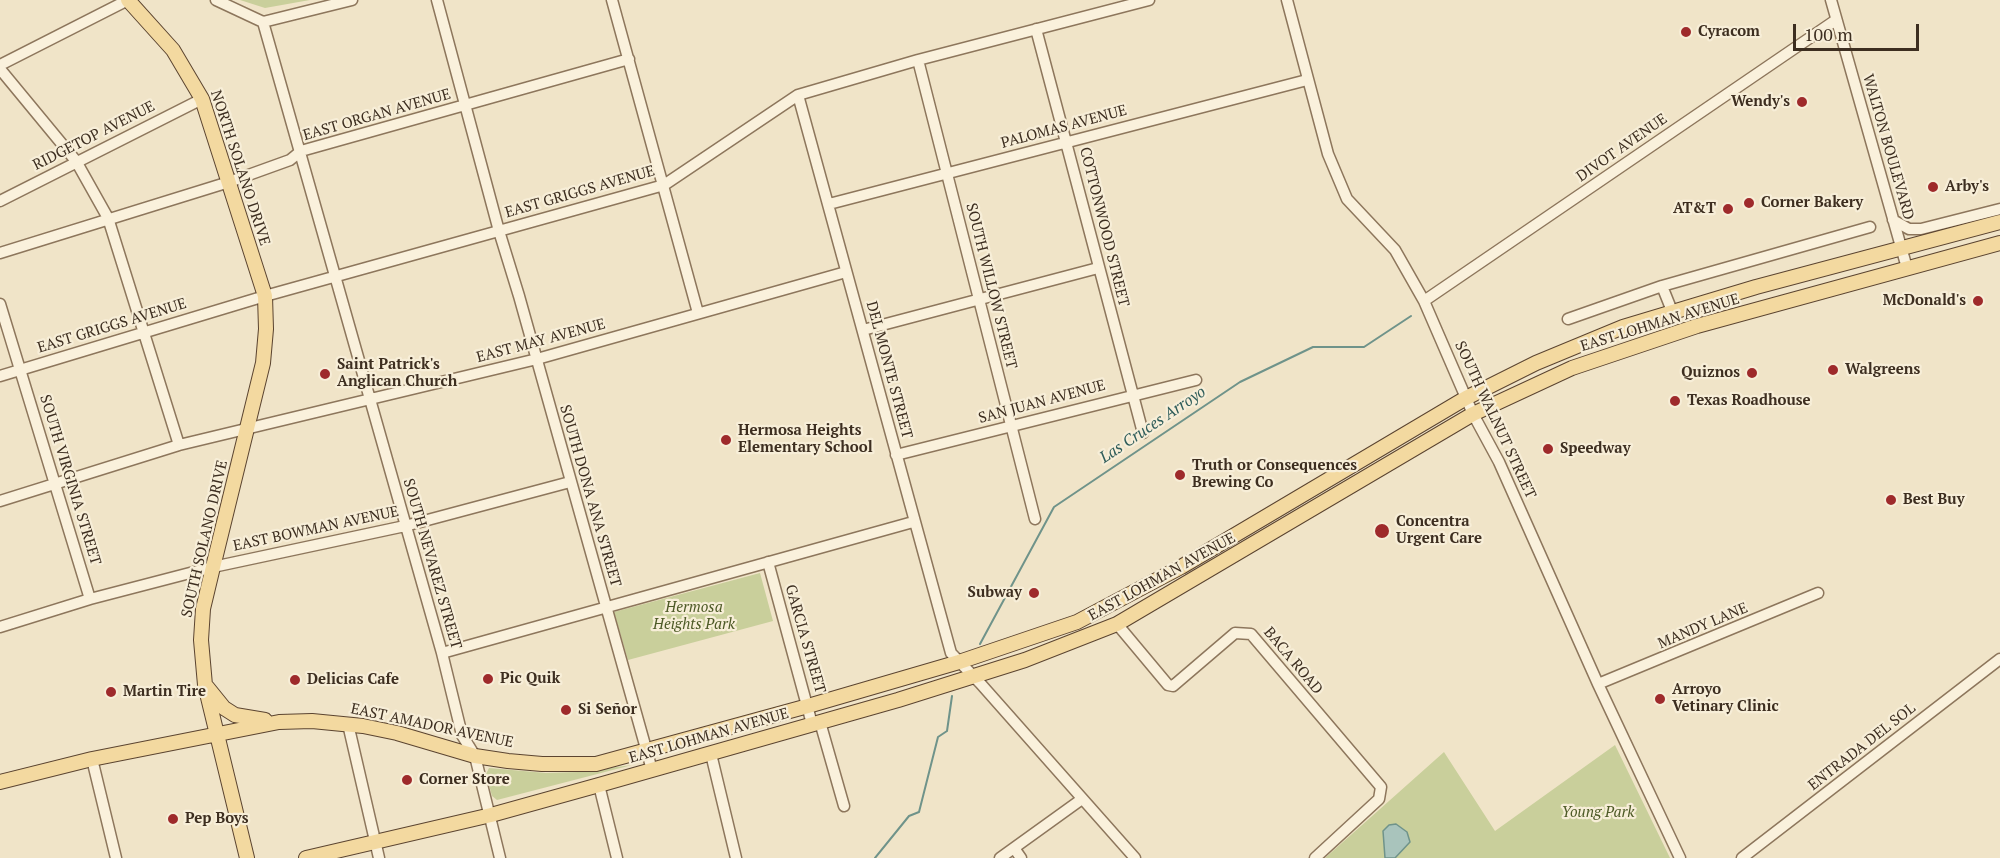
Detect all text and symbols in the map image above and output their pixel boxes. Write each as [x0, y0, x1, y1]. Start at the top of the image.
scale bar [1796, 12, 1922, 50]
text: 100 m [1804, 22, 1853, 46]
place label: Cyracom [1698, 23, 1760, 41]
marker: Cyracom [1679, 25, 1693, 39]
street label: WALTON BOULEVARD [1859, 72, 1917, 222]
street label: EAST ORGAN AVENUE [301, 85, 453, 145]
street label: NORTH SOLANO DRIVE [206, 88, 274, 248]
place label: Wendy's [1731, 93, 1790, 111]
marker: Wendy's [1795, 95, 1809, 109]
street label: RIDGETOP AVENUE [30, 97, 158, 175]
street label: PALOMAS AVENUE [999, 102, 1129, 152]
street label: DIVOT AVENUE [1573, 110, 1671, 186]
street label: COTTONWOOD STREET [1075, 145, 1133, 309]
street label: EAST GRIGGS AVENUE [503, 162, 657, 222]
place label: Arby's [1945, 178, 1989, 196]
marker: Arby's [1926, 180, 1940, 194]
place label: Corner Bakery [1761, 194, 1863, 212]
marker: Corner Bakery [1742, 196, 1756, 210]
place label: AT&T [1673, 200, 1716, 218]
street label: SOUTH WILLOW STREET [962, 201, 1020, 371]
marker: AT&T [1721, 202, 1735, 216]
street label: EAST LOHMAN AVENUE [1578, 290, 1742, 356]
place label: McDonald's [1883, 292, 1966, 310]
marker: McDonald's [1971, 294, 1985, 308]
street label: EAST GRIGGS AVENUE [35, 295, 189, 357]
street label: DEL MONTE STREET [862, 299, 916, 441]
street label: EAST MAY AVENUE [475, 315, 607, 367]
street label: SOUTH WALNUT STREET [1451, 338, 1539, 502]
place label: Saint Patrick's Anglican Church [337, 356, 457, 391]
place label: Walgreens [1845, 361, 1920, 379]
marker: Walgreens [1826, 363, 1840, 377]
place label: Quiznos [1681, 364, 1740, 382]
marker: Quiznos [1745, 366, 1759, 380]
marker: Saint Patrick's Anglican Church [318, 367, 332, 381]
street label: SAN JUAN AVENUE [977, 376, 1107, 428]
water label: Las Cruces Arroyo [1096, 382, 1210, 468]
place label: Texas Roadhouse [1687, 392, 1811, 410]
street label: SOUTH VIRGINIA STREET [36, 393, 104, 567]
marker: Texas Roadhouse [1668, 394, 1682, 408]
street label: SOUTH DONA ANA STREET [555, 403, 625, 589]
place label: Hermosa Heights Elementary School [738, 422, 873, 457]
marker: Hermosa Heights Elementary School [719, 433, 733, 447]
place label: Speedway [1560, 440, 1631, 458]
marker: Speedway [1541, 442, 1555, 456]
place label: Truth or Consequences Brewing Co [1192, 457, 1357, 492]
street label: SOUTH SOLANO DRIVE [178, 459, 232, 619]
marker: Truth or Consequences Brewing Co [1173, 468, 1187, 482]
street label: SOUTH NEVAREZ STREET [399, 477, 465, 651]
place label: Best Buy [1903, 491, 1965, 509]
marker: Best Buy [1884, 493, 1898, 507]
street label: EAST BOWMAN AVENUE [231, 503, 401, 555]
place label: Concentra Urgent Care [1396, 513, 1482, 548]
marker: Concentra Urgent Care [1373, 522, 1391, 540]
street label: EAST LOHMAN AVENUE [1085, 529, 1239, 625]
street label: GARCIA STREET [781, 583, 829, 695]
place label: Subway [968, 584, 1022, 602]
marker: Subway [1027, 586, 1041, 600]
park label: Hermosa Heights Park [653, 599, 735, 634]
street label: MANDY LANE [1655, 599, 1751, 653]
street label: BACA ROAD [1260, 624, 1326, 698]
place label: Pic Quik [500, 670, 560, 688]
place label: Delicias Cafe [307, 671, 399, 689]
marker: Pic Quik [481, 672, 495, 686]
marker: Delicias Cafe [288, 673, 302, 687]
place label: Arroyo Vetinary Clinic [1672, 681, 1779, 716]
place label: Martin Tire [123, 683, 206, 701]
marker: Martin Tire [104, 685, 118, 699]
marker: Arroyo Vetinary Clinic [1653, 692, 1667, 706]
street label: EAST AMADOR AVENUE [349, 700, 515, 752]
street label: ENTRADA DEL SOL [1805, 700, 1919, 794]
place label: Si Señor [578, 701, 637, 719]
marker: Si Señor [559, 703, 573, 717]
street label: EAST LOHMAN AVENUE [627, 705, 791, 767]
place label: Corner Store [419, 771, 510, 789]
marker: Corner Store [400, 773, 414, 787]
park label: Young Park [1561, 804, 1635, 822]
place label: Pep Boys [185, 810, 249, 828]
marker: Pep Boys [166, 812, 180, 826]

